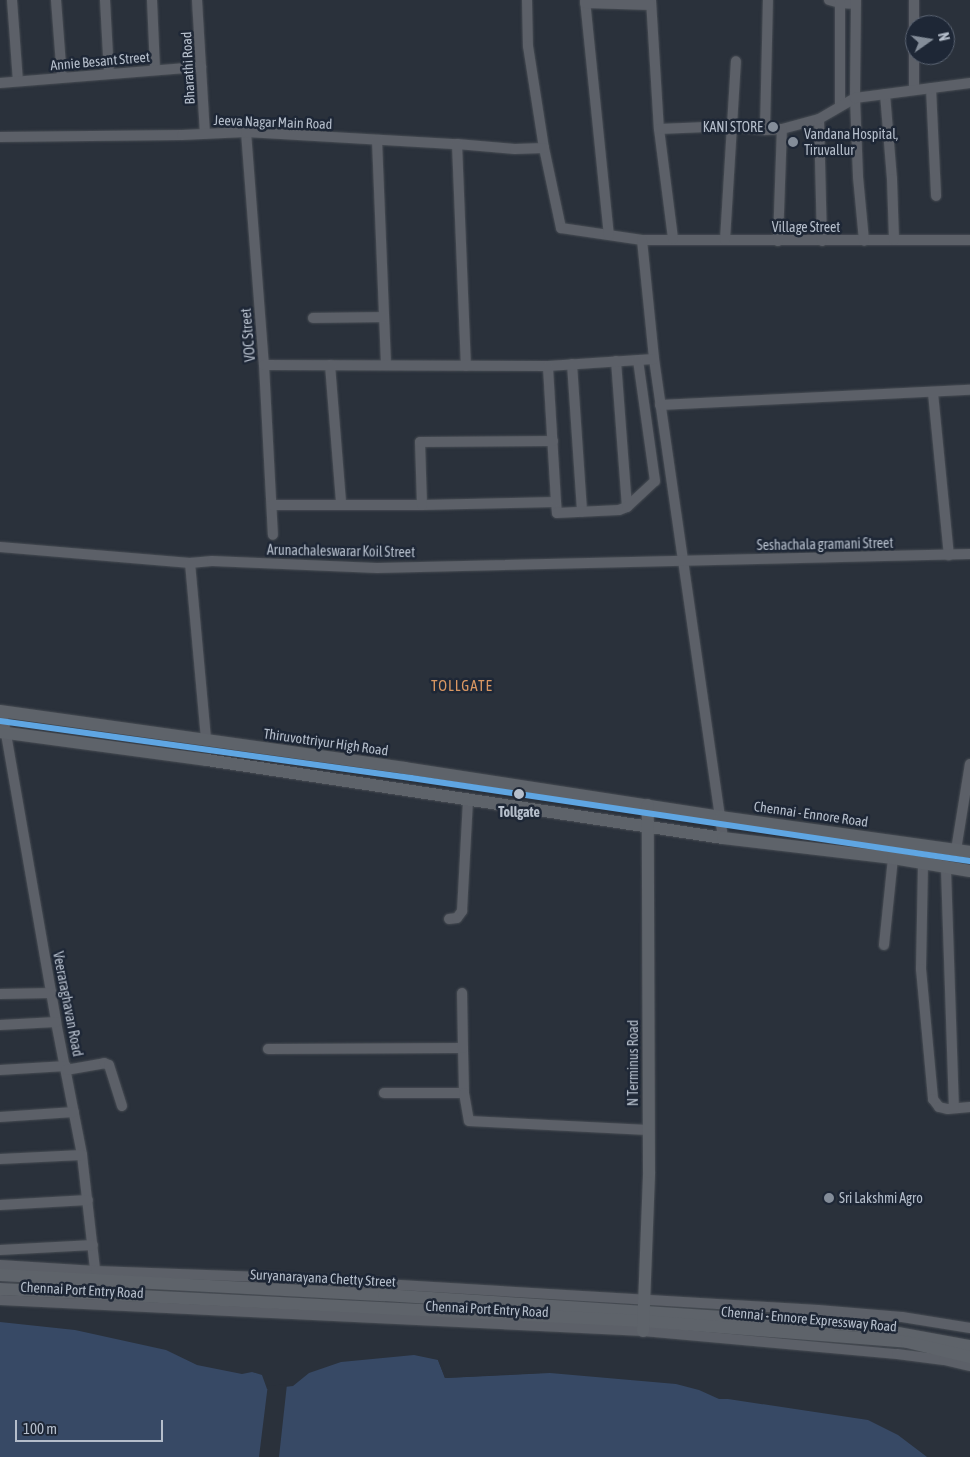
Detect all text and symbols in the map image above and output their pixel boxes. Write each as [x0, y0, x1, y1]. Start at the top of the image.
north arrow [905, 15, 955, 65]
street label: Bharathi Road [178, 31, 198, 105]
text: N [935, 31, 952, 43]
street label: Annie Besant Street [50, 48, 150, 74]
street label: Jeeva Nagar Main Road [213, 112, 333, 132]
place label: KANI STORE [703, 119, 763, 135]
marker: KANI STORE [767, 121, 779, 133]
place label: Vandana Hospital, Tiruvallur [804, 126, 898, 158]
marker: Vandana Hospital, Tiruvallur [786, 135, 800, 149]
street label: Village Street [772, 219, 840, 235]
street label: VOC Street [237, 307, 259, 363]
street label: Seshachala gramani Street [757, 534, 893, 554]
street label: Arunachaleswarar Koil Street [267, 541, 415, 561]
district label: TOLLGATE [430, 677, 494, 695]
street label: Thiruvottriyur High Road [263, 725, 389, 759]
marker: Tollgate [511, 786, 527, 802]
street label: Chennai - Ennore Road [753, 798, 869, 830]
place label: Tollgate [498, 804, 540, 820]
street label: Veeraraghavan Road [50, 950, 86, 1058]
street label: N Terminus Road [625, 1020, 641, 1106]
place label: Sri Lakshmi Agro [839, 1190, 923, 1206]
marker: Sri Lakshmi Agro [823, 1192, 835, 1204]
street label: Suryanarayana Chetty Street [250, 1266, 396, 1290]
street label: Chennai Port Entry Road [20, 1278, 144, 1302]
street label: Chennai Port Entry Road [425, 1297, 549, 1321]
street label: Chennai - Ennore Expressway Road [720, 1303, 898, 1335]
scale bar [18, 1410, 165, 1442]
text: 100 m [23, 1420, 57, 1437]

